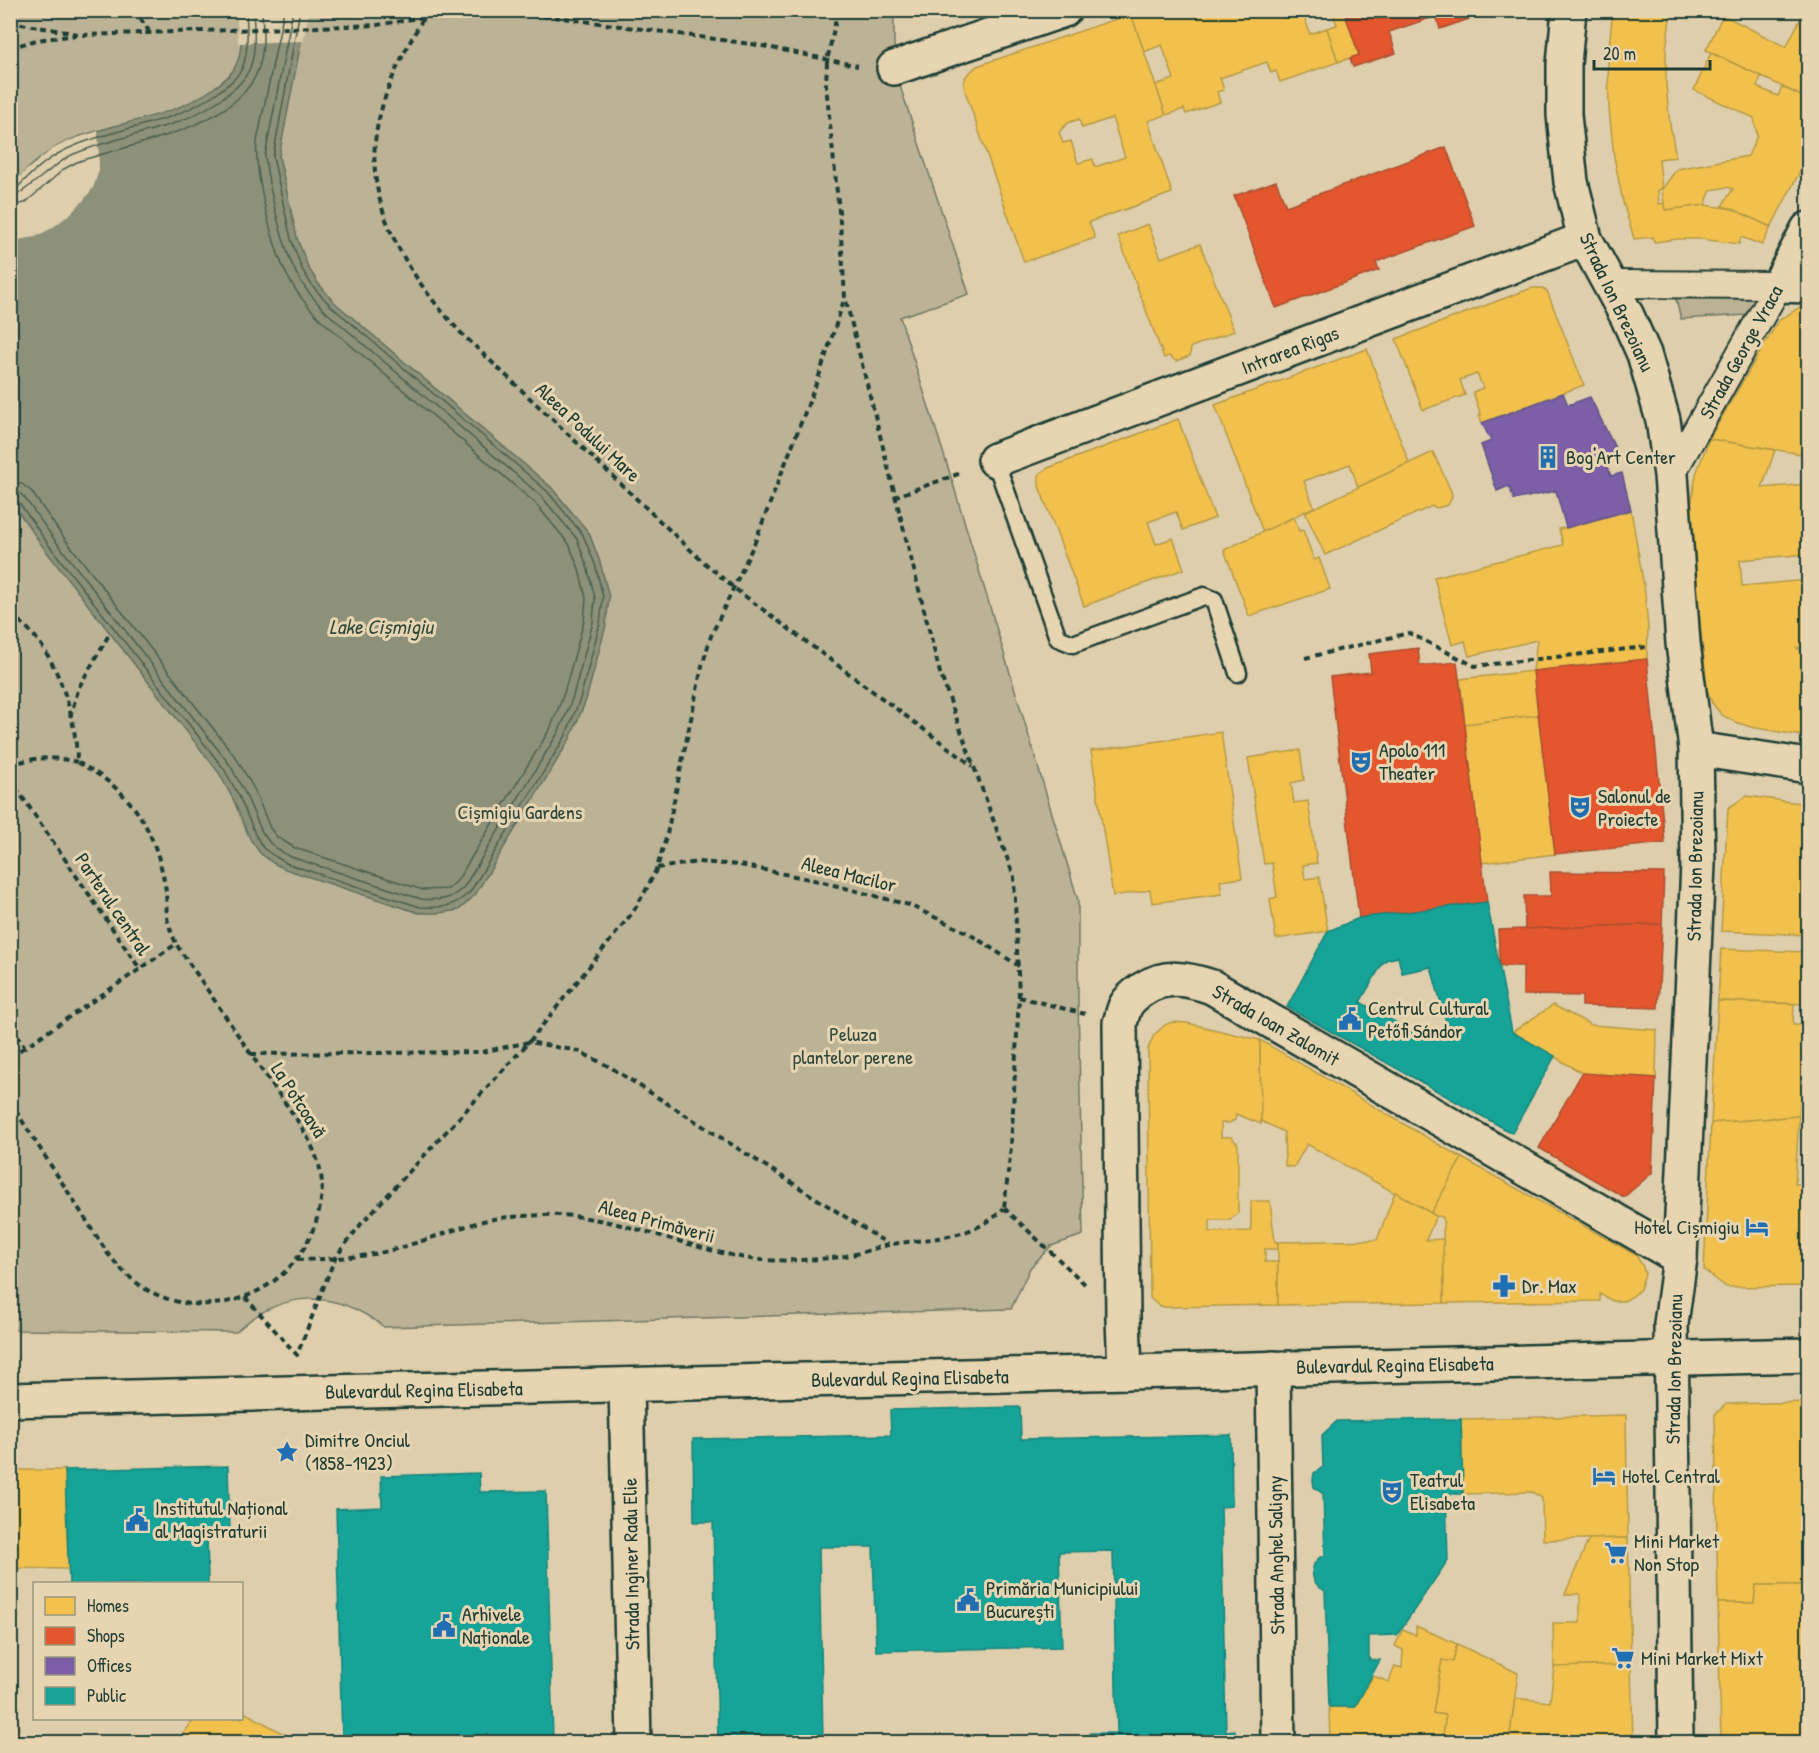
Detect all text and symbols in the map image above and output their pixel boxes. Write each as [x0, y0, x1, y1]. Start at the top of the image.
scale bar [1594, 33, 1710, 71]
text: 20 m [1603, 41, 1636, 66]
street label: Strada Ion Brezoianu [1574, 228, 1661, 375]
street label: Strada George Vraca [1693, 280, 1789, 423]
street label: Intrarea Rigas [1237, 319, 1343, 380]
street label: Aleea Podului Mare [530, 376, 647, 487]
place label: Bog'Art Center [1566, 443, 1676, 470]
building icon: Bog'Art Center [1535, 444, 1561, 470]
water label: Lake Cișmigiu [329, 612, 434, 641]
place label: Apolo 111 Theater [1379, 736, 1445, 786]
theatre icon: Apolo 111 Theater [1348, 749, 1374, 775]
place label: Salonul de Proiecte [1598, 782, 1671, 832]
street label: Strada Ion Brezoianu [1680, 791, 1709, 941]
theatre icon: Salonul de Proiecte [1567, 794, 1593, 820]
park label: Cișmigiu Gardens [458, 798, 583, 825]
street label: Parterul central [69, 847, 158, 961]
street label: Aleea Macilor [799, 849, 899, 898]
street label: Strada Ioan Zalomit [1208, 977, 1346, 1072]
place label: Centrul Cultural Petőfi Sándor [1368, 994, 1489, 1044]
public building icon: Centrul Cultural Petőfi Sándor [1337, 1006, 1363, 1032]
park label: Peluza plantelor perene [793, 1020, 913, 1070]
street label: La Potcoavă [265, 1057, 334, 1142]
street label: Aleea Primăverii [596, 1192, 718, 1249]
place label: Hotel Cișmigiu [1634, 1213, 1739, 1240]
hotel icon: Hotel Cișmigiu [1744, 1214, 1770, 1240]
place label: Dr. Max [1522, 1272, 1577, 1299]
pharmacy icon: Dr. Max [1491, 1273, 1517, 1299]
street label: Strada Ion Brezoianu [1659, 1294, 1688, 1444]
street label: Bulevardul Regina Elisabeta [1296, 1349, 1494, 1380]
street label: Bulevardul Regina Elisabeta [811, 1362, 1009, 1393]
street label: Bulevardul Regina Elisabeta [325, 1374, 523, 1405]
place label: Dimitre Onciul (1858-1923) [305, 1426, 411, 1476]
place icon: Dimitre Onciul (1858-1923) [274, 1439, 300, 1465]
place label: Hotel Central [1622, 1462, 1721, 1489]
hotel icon: Hotel Central [1591, 1463, 1617, 1489]
place label: Teatrul Elisabeta [1410, 1466, 1475, 1516]
street label: Strada Anghel Saligny [1261, 1475, 1290, 1635]
street label: Strada Inginer Radu Elie [615, 1478, 646, 1650]
theatre icon: Teatrul Elisabeta [1379, 1479, 1405, 1505]
place label: Institutul Național al Magistraturii [155, 1494, 288, 1544]
public building icon: Institutul Național al Magistraturii [124, 1507, 150, 1533]
place label: Mini Market Non Stop [1634, 1527, 1720, 1577]
supermarket icon: Mini Market Non Stop [1603, 1540, 1629, 1566]
place label: Primăria Municipiului București [986, 1574, 1138, 1624]
legend [33, 1582, 243, 1720]
public building icon: Primăria Municipiului București [955, 1587, 981, 1613]
text: Homes [87, 1593, 129, 1618]
place label: Arhivele Naționale [462, 1600, 530, 1650]
public building icon: Arhivele Naționale [431, 1613, 457, 1639]
text: Shops [87, 1623, 125, 1648]
place label: Mini Market Mixt [1641, 1644, 1764, 1671]
supermarket icon: Mini Market Mixt [1610, 1645, 1636, 1671]
text: Offices [87, 1653, 132, 1678]
text: Public [87, 1683, 126, 1708]

